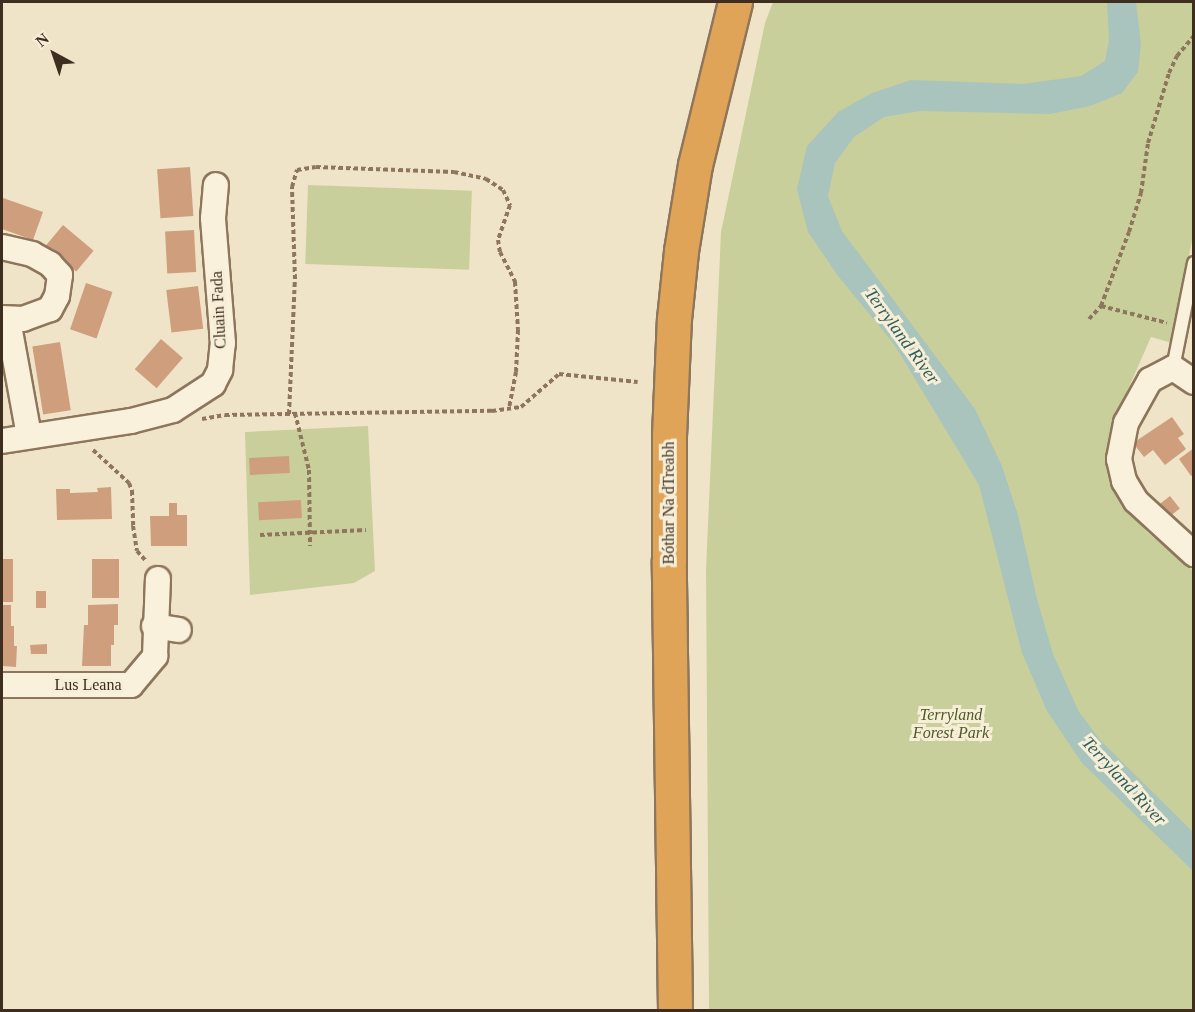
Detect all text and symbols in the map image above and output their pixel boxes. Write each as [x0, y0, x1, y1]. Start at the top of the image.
north arrow [24, 24, 84, 84]
text: N [32, 30, 52, 50]
street label: Cluain Fada [207, 271, 231, 349]
water label: Terryland River [860, 284, 944, 388]
street label: Bóthar Na dTreabh [659, 442, 679, 564]
street label: Lus Leana [54, 675, 122, 695]
park label: Terryland Forest Park [913, 705, 989, 743]
water label: Terryland River [1077, 732, 1171, 830]

